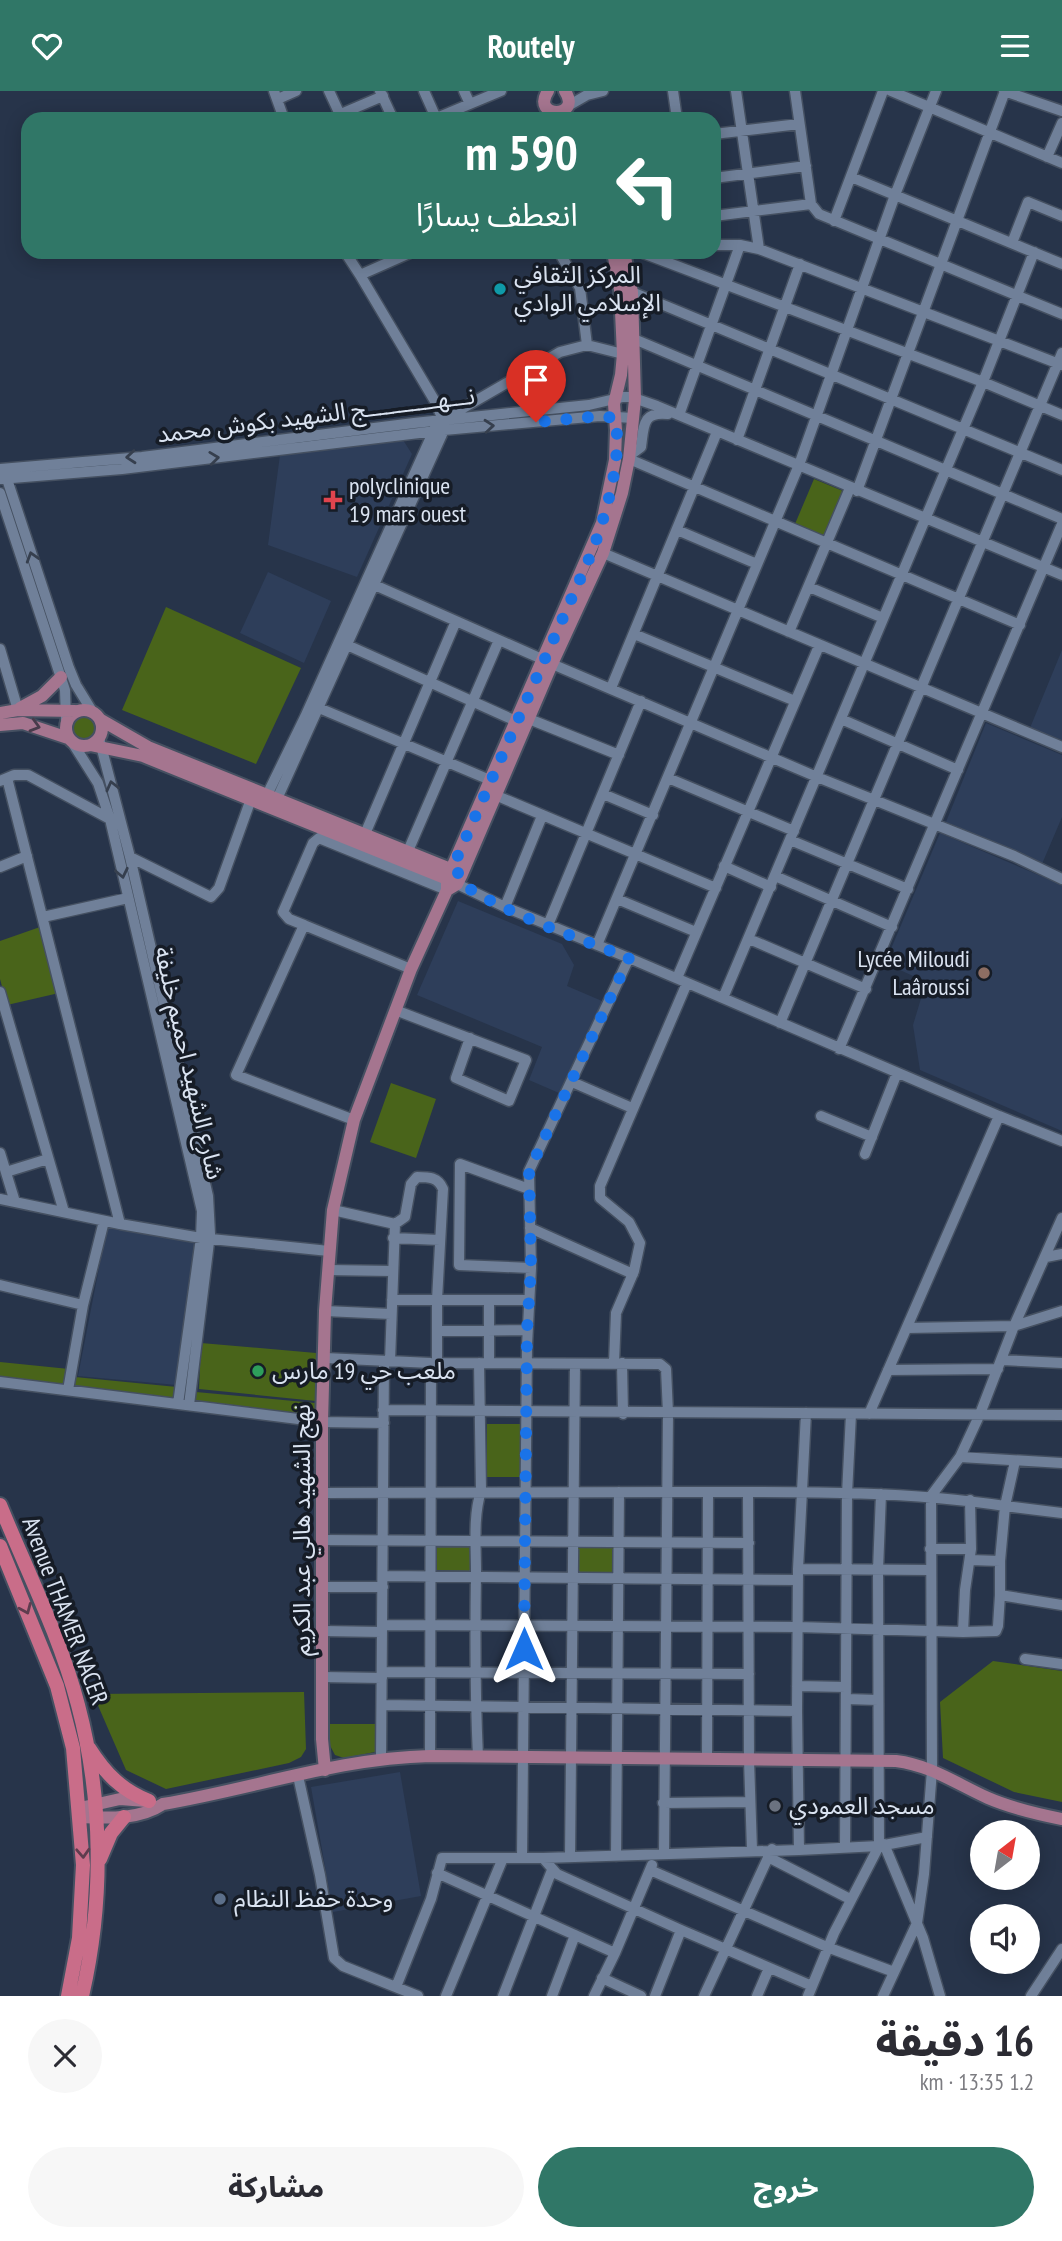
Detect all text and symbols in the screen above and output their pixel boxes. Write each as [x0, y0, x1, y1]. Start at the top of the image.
text: Routely [488, 25, 574, 67]
icon: heart [28, 27, 66, 65]
icon: menu [996, 27, 1034, 65]
text: 590 m [465, 120, 578, 184]
icon: left [602, 140, 693, 231]
text: انعطف يسارًا [416, 193, 578, 235]
place label: المركز الثقافي الإسلامي الوادي [514, 259, 661, 322]
marker: المركز الثقافي الإسلامي الوادي [492, 281, 508, 297]
pin [506, 350, 566, 422]
icon: arrive [517, 361, 555, 399]
street label: نـــهـــــــــــج الشهيد بكوش محمد [155, 380, 477, 451]
one-way arrow [484, 419, 495, 434]
one-way arrow [125, 450, 137, 465]
one-way arrow [208, 451, 220, 466]
place label: polyclinique 19 mars ouest [349, 470, 466, 529]
marker: polyclinique 19 mars ouest [323, 490, 343, 510]
one-way arrow [25, 552, 40, 564]
one-way arrow [28, 718, 40, 732]
one-way arrow [106, 780, 120, 792]
one-way arrow [114, 867, 129, 879]
street label: شارع الشهيد احميم خليفة [146, 943, 231, 1183]
place label: Lycée Miloudi Laâroussi [858, 943, 970, 1002]
marker: Lycée Miloudi Laâroussi [976, 965, 992, 981]
place label: ملعب حي 19 مارس [272, 1355, 456, 1390]
marker: ملعب حي 19 مارس [250, 1363, 266, 1379]
street label: نهج الشهيد هالي عبد الكريم [286, 1404, 321, 1656]
street label: Avenue THAMER NACER [15, 1512, 116, 1709]
one-way arrow [18, 1602, 32, 1615]
position arrow [487, 1612, 561, 1686]
place label: مسجد العمودي [789, 1790, 935, 1825]
marker: مسجد العمودي [767, 1798, 783, 1814]
north arrow [970, 1820, 1040, 1890]
map controls [970, 1820, 1040, 1974]
one-way arrow [75, 1847, 90, 1858]
place label: وحدة حفظ النظام [234, 1883, 393, 1917]
marker: وحدة حفظ النظام [212, 1891, 228, 1907]
button: sound [970, 1904, 1040, 1974]
text: 16 دقيقة [876, 2013, 1034, 2068]
button: close [28, 2019, 102, 2093]
text: 1.2 km · 13:35 [920, 2067, 1034, 2096]
button: مشاركة [28, 2147, 524, 2227]
button: خروج [538, 2147, 1034, 2227]

